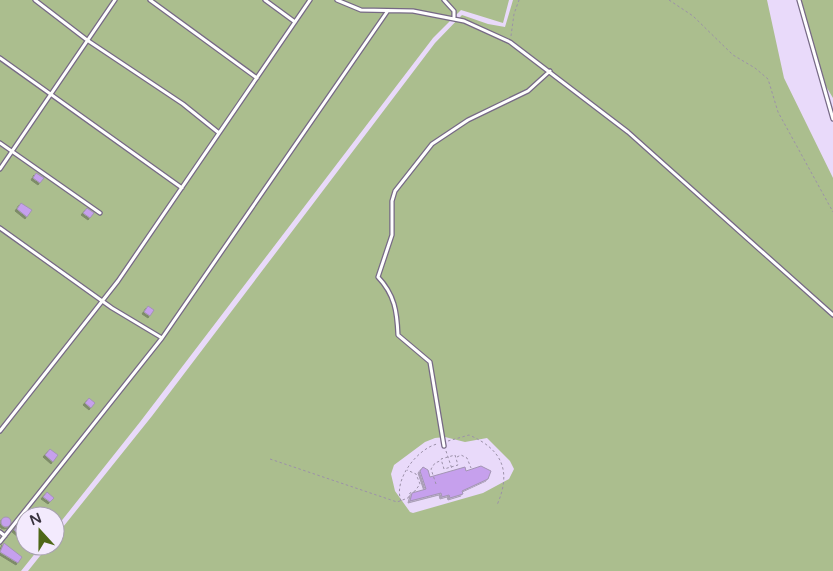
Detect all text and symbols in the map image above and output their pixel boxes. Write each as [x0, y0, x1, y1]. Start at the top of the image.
north arrow [15, 506, 65, 556]
text: N [27, 509, 44, 529]

